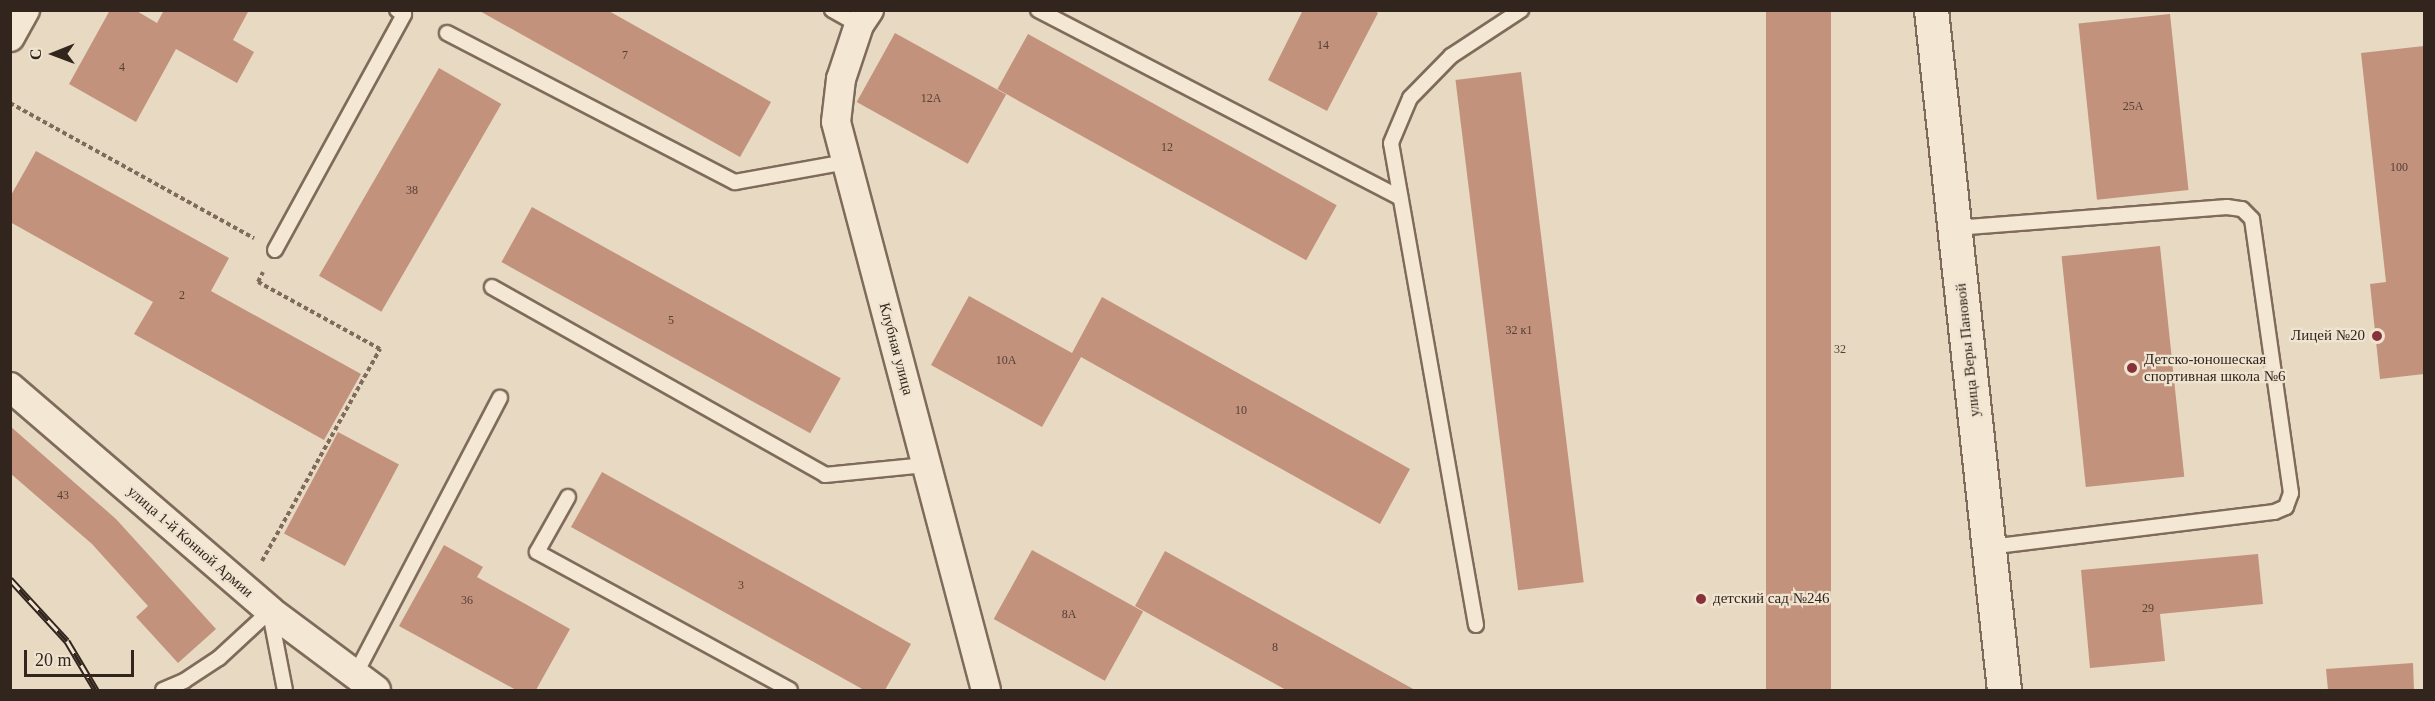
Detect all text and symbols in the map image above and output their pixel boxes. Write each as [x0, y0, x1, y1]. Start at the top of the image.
north arrow [24, 24, 84, 84]
house number: 14 [1317, 39, 1329, 53]
text: С [27, 48, 44, 60]
house number: 7 [622, 49, 628, 63]
house number: 4 [119, 61, 125, 75]
house number: 12А [921, 92, 941, 106]
house number: 25А [2123, 100, 2143, 114]
house number: 12 [1161, 141, 1173, 155]
house number: 100 [2390, 161, 2408, 175]
house number: 38 [406, 184, 418, 198]
street label: улица Веры Пановой [1952, 282, 1984, 418]
house number: 2 [179, 289, 185, 303]
street label: Клубная улица [875, 301, 917, 397]
house number: 5 [668, 314, 674, 328]
house number: 32 к1 [1506, 324, 1532, 338]
place label: Лицей №20 [2291, 327, 2365, 345]
marker: Лицей №20 [2370, 329, 2384, 343]
house number: 32 [1834, 343, 1846, 357]
place label: Детско-юношеская спортивная школа №6 [2144, 350, 2286, 385]
house number: 10А [996, 354, 1016, 368]
marker: Детско-юношеская спортивная школа №6 [2125, 361, 2139, 375]
house number: 10 [1235, 404, 1247, 418]
street label: улица 1-й Конной Армии [123, 482, 257, 602]
house number: 43 [57, 489, 69, 503]
house number: 3 [738, 579, 744, 593]
place label: детский сад №246 [1713, 590, 1829, 608]
marker: детский сад №246 [1694, 592, 1708, 606]
house number: 36 [461, 594, 473, 608]
house number: 29 [2142, 602, 2154, 616]
house number: 8А [1062, 608, 1076, 622]
scale bar [27, 638, 136, 676]
house number: 8 [1272, 641, 1278, 655]
text: 20 m [35, 650, 72, 670]

